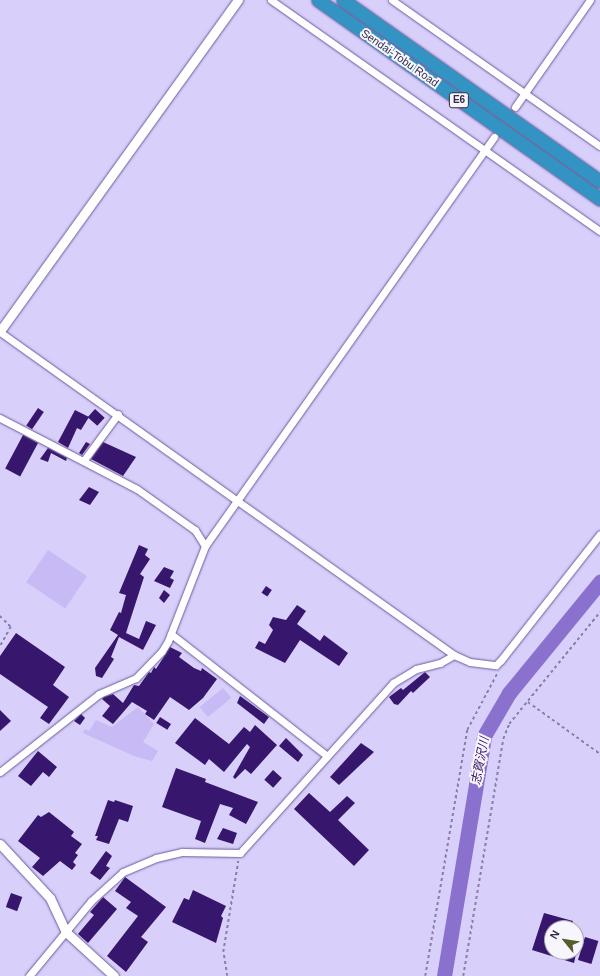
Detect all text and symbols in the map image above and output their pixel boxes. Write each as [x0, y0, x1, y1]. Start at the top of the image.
street label: Sendai-Tobu Road [359, 26, 441, 90]
road number: E6 [448, 92, 470, 108]
water label: 志賀沢川 [469, 736, 493, 786]
north arrow [544, 920, 584, 960]
text: N [547, 928, 562, 941]

